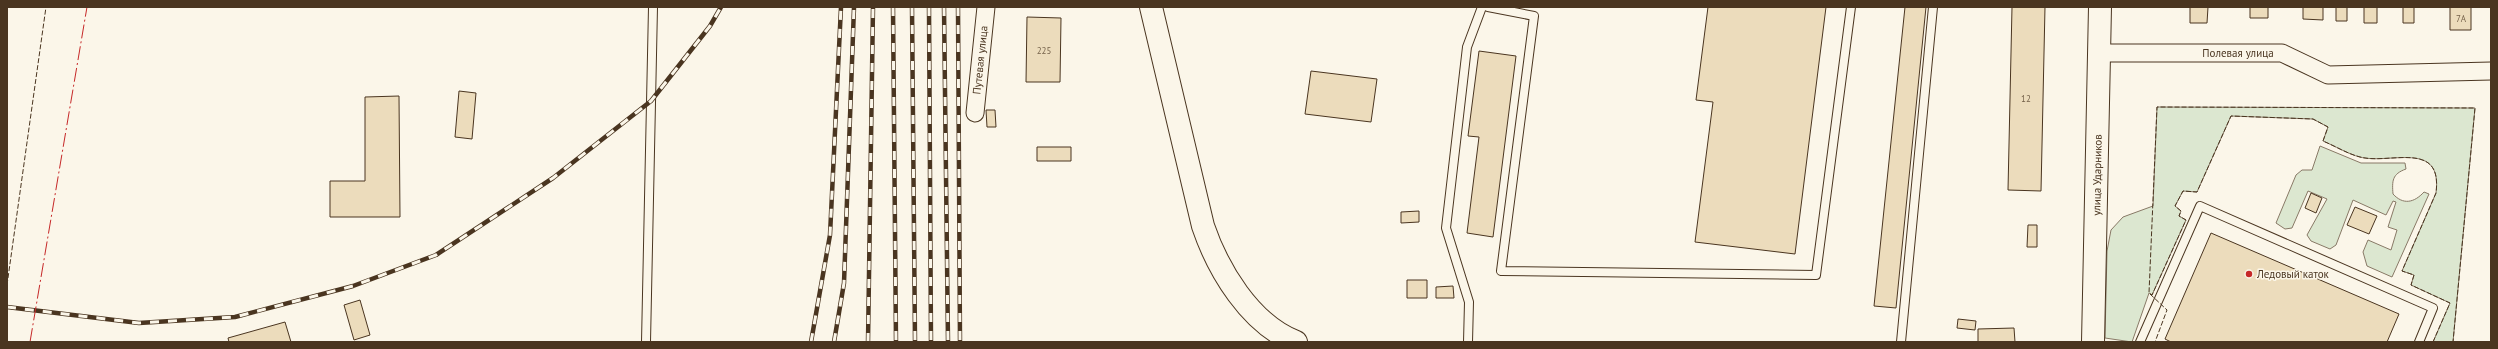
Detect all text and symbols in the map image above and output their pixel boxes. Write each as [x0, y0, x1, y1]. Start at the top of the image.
house number: 7А [2456, 13, 2467, 24]
street label: Путевая улица [969, 25, 991, 95]
house number: 225 [1037, 45, 1051, 56]
street label: Полевая улица [2202, 46, 2274, 60]
house number: 12 [2021, 93, 2031, 104]
street label: улица Ударников [2089, 134, 2105, 216]
place label: Ледовый каток [2256, 267, 2330, 281]
marker: Ледовый каток [2244, 269, 2254, 279]

